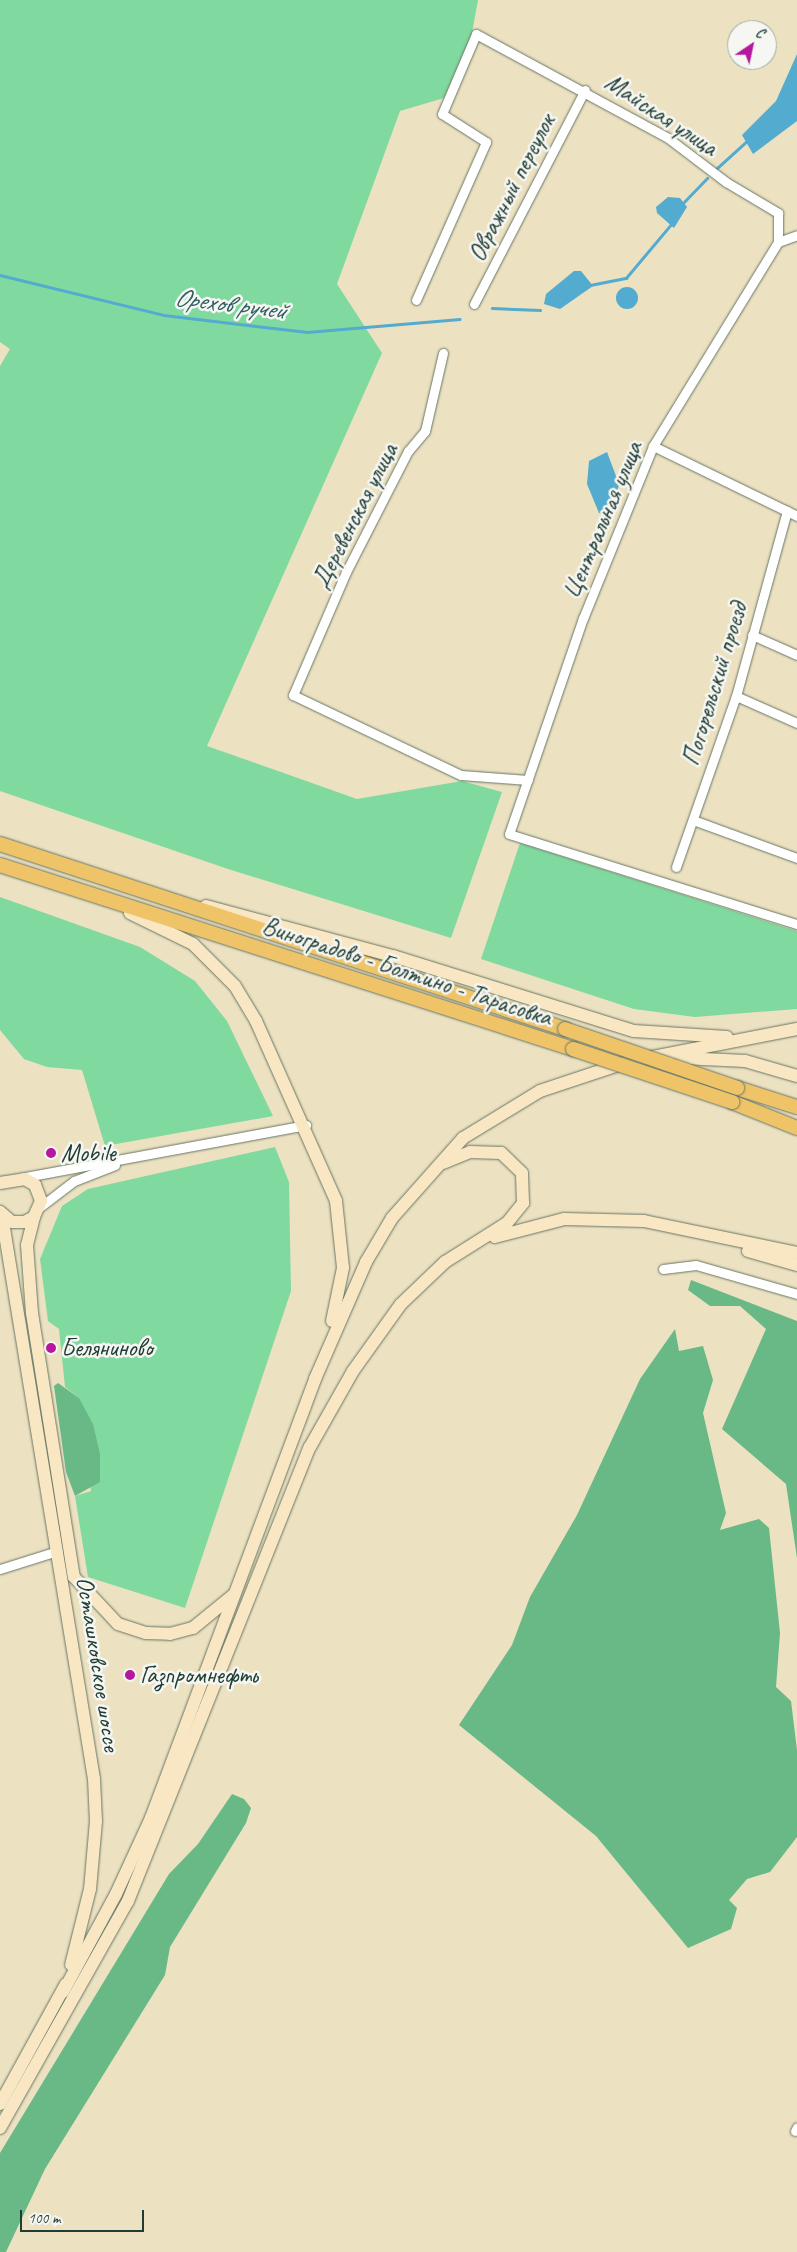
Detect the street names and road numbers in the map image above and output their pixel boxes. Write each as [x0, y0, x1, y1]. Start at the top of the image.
street label: Майская улица [598, 67, 724, 163]
street label: Овражный переулок [462, 110, 562, 266]
street label: Центральная улица [556, 436, 650, 604]
street label: Деревенская улица [305, 438, 405, 594]
street label: Погорельский проезд [676, 599, 754, 769]
street label: Виноградово - Болтино - Тарасовка [259, 911, 555, 1033]
street label: Осташковское шоссе [69, 1574, 127, 1754]

